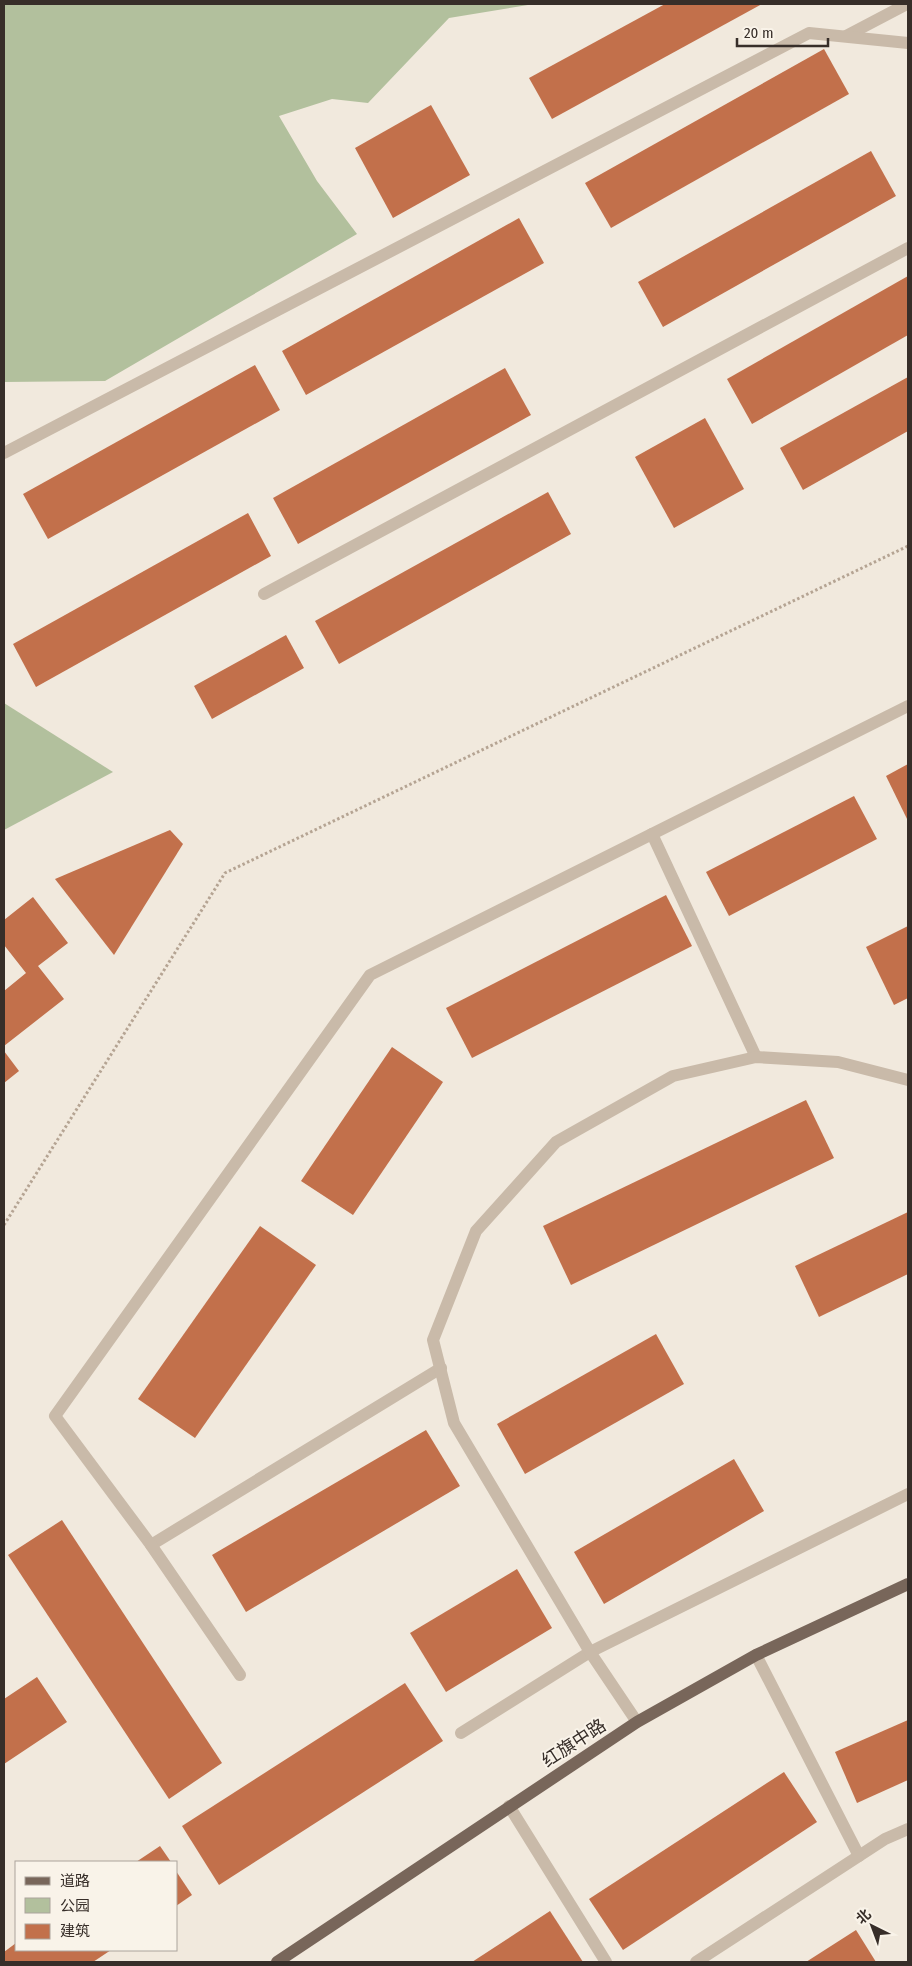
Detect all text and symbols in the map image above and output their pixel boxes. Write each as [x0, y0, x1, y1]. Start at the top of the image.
scale bar [737, 15, 828, 47]
text: 20 m [744, 24, 774, 42]
street label: 红旗中路 [538, 1714, 610, 1772]
legend [15, 1861, 178, 1951]
text: 道路 [60, 1872, 90, 1890]
text: 公园 [60, 1897, 90, 1915]
north arrow [847, 1901, 897, 1951]
text: 北 [853, 1906, 875, 1928]
text: 建筑 [60, 1922, 90, 1940]

